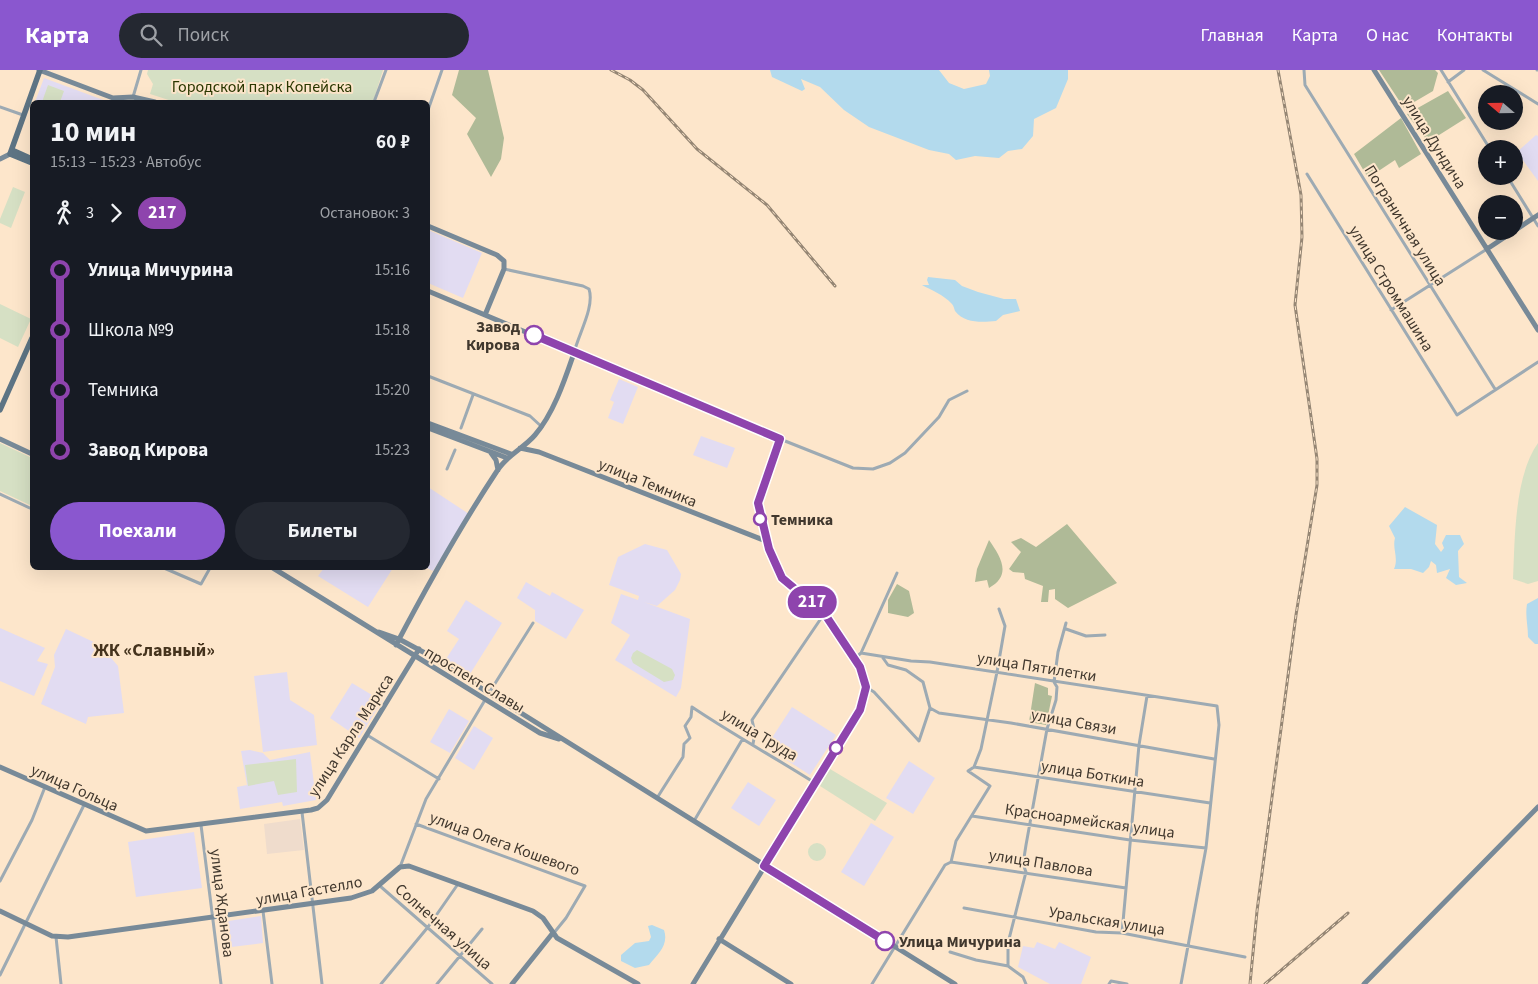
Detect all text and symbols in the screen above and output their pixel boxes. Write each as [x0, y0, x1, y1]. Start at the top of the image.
search box [119, 13, 469, 58]
text: Карта [25, 18, 89, 53]
icon: search [137, 21, 165, 49]
text: Поиск [177, 22, 229, 49]
text: Главная [1201, 23, 1264, 48]
text: Карта [1292, 23, 1338, 48]
text: О нас [1366, 23, 1409, 48]
text: Контакты [1437, 23, 1513, 48]
park label: Городской парк Копейска [172, 76, 352, 98]
north arrow [1478, 85, 1522, 130]
map controls [1478, 85, 1523, 240]
street label: улица Дундича [1397, 92, 1471, 193]
text: 10 мин [50, 112, 136, 152]
text: 60 ₽ [376, 129, 410, 156]
button: + [1478, 140, 1523, 185]
text: 15:13 – 15:23 · Автобус [50, 151, 202, 173]
street label: Пограничная улица [1359, 161, 1451, 290]
button: − [1478, 195, 1523, 240]
icon: walk [50, 199, 78, 227]
icon: forward [102, 199, 130, 227]
text: 217 [148, 200, 176, 225]
text: 3 [86, 202, 94, 224]
text: Остановок: 3 [320, 202, 410, 224]
street label: улица Строммашина [1343, 221, 1439, 356]
text: Улица Мичурина [88, 257, 233, 284]
text: 15:16 [374, 259, 410, 281]
place label: Завод Кирова [466, 316, 521, 356]
text: Школа №9 [88, 317, 174, 344]
text: 15:18 [374, 319, 410, 341]
marker: Завод Кирова [524, 325, 544, 345]
text: Темника [88, 377, 159, 404]
text: 15:20 [374, 379, 410, 401]
text: Завод Кирова [88, 437, 208, 464]
text: 15:23 [374, 439, 410, 461]
street label: улица Темника [595, 453, 700, 513]
button: Поехали [50, 502, 225, 560]
button: Билеты [235, 502, 410, 560]
place label: Темника [771, 509, 833, 531]
marker: Темника [753, 512, 767, 526]
line badge: 217 [783, 586, 841, 618]
text: 217 [798, 589, 826, 614]
district label: ЖК «Славный» [93, 638, 215, 663]
street label: проспект Славы [420, 641, 529, 718]
street label: улица Пятилетки [976, 647, 1098, 687]
street label: улица Карла Маркса [303, 670, 399, 801]
street label: улица Труда [717, 703, 802, 766]
street label: улица Связи [1029, 704, 1119, 740]
unlabelled marker [829, 741, 843, 755]
street label: улица Боткина [1040, 755, 1146, 793]
street label: улица Гольца [27, 759, 122, 817]
street label: Красноармейская улица [1004, 798, 1176, 844]
street label: улица Олега Кошевого [426, 806, 583, 881]
street label: улица Павлова [987, 844, 1094, 882]
street label: улица Жданова [204, 848, 240, 959]
street label: улица Гастелло [254, 871, 364, 911]
street label: Солнечная улица [390, 878, 497, 975]
street label: Уральская улица [1047, 901, 1167, 941]
marker: Улица Мичурина [875, 931, 895, 951]
place label: Улица Мичурина [899, 931, 1021, 953]

